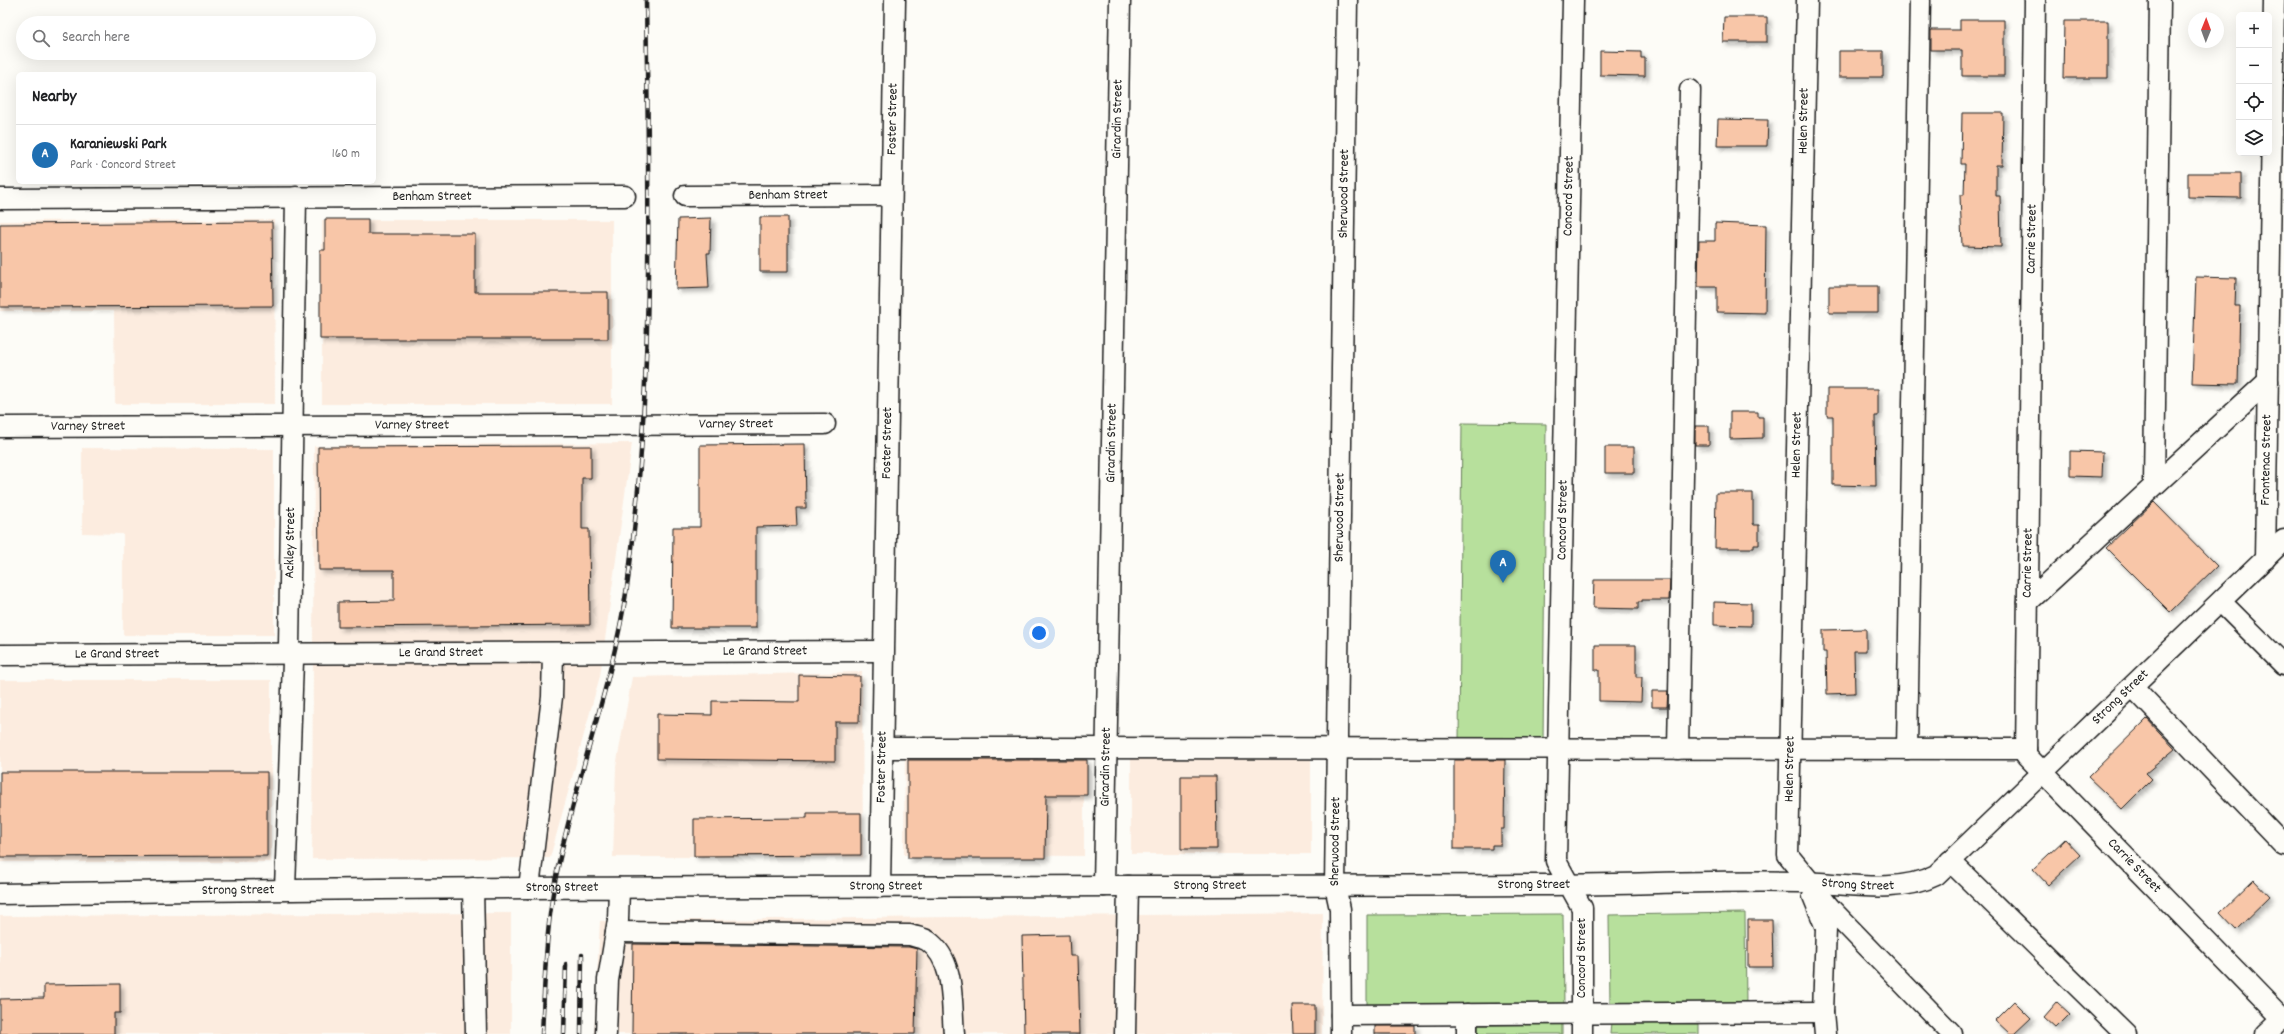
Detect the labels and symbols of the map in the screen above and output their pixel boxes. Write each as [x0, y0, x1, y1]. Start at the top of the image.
north arrow [2188, 12, 2224, 48]
street label: Girardin Street [1107, 79, 1129, 159]
street label: Foster Street [882, 83, 904, 155]
street label: Helen Street [1793, 88, 1815, 154]
street label: Sherwood Street [1334, 149, 1355, 238]
street label: Concord Street [1558, 156, 1580, 236]
street label: Benham Street [748, 185, 828, 206]
street label: Benham Street [392, 187, 472, 207]
street label: Carrie Street [2021, 204, 2043, 274]
street label: Girardin Street [1101, 403, 1123, 483]
street label: Foster Street [877, 407, 898, 479]
street label: Helen Street [1786, 412, 1808, 478]
street label: Varney Street [699, 414, 773, 434]
street label: Frontenac Street [2256, 414, 2277, 506]
street label: Varney Street [375, 415, 449, 436]
street label: Varney Street [51, 417, 125, 437]
street label: Sherwood Street [1329, 473, 1351, 562]
street label: Concord Street [1552, 480, 1574, 560]
street label: Ackley Street [280, 507, 301, 579]
street label: Carrie Street [2017, 528, 2039, 598]
pin: A [1490, 550, 1516, 583]
your location [1029, 623, 1049, 643]
street label: Le Grand Street [723, 641, 807, 662]
street label: Le Grand Street [399, 643, 483, 663]
street label: Le Grand Street [75, 644, 159, 665]
street label: Strong Street [2087, 665, 2154, 730]
street label: Girardin Street [1095, 727, 1117, 807]
street label: Foster Street [871, 731, 893, 803]
street label: Helen Street [1779, 736, 1801, 802]
street label: Sherwood Street [1325, 797, 1346, 886]
street label: Carrie Street [2103, 834, 2166, 898]
street label: Strong Street [1821, 873, 1895, 896]
street label: Strong Street [1498, 875, 1570, 895]
street label: Strong Street [850, 876, 922, 897]
street label: Strong Street [1174, 876, 1246, 896]
street label: Strong Street [526, 878, 598, 898]
street label: Strong Street [202, 880, 274, 901]
street label: Concord Street [1572, 918, 1592, 998]

